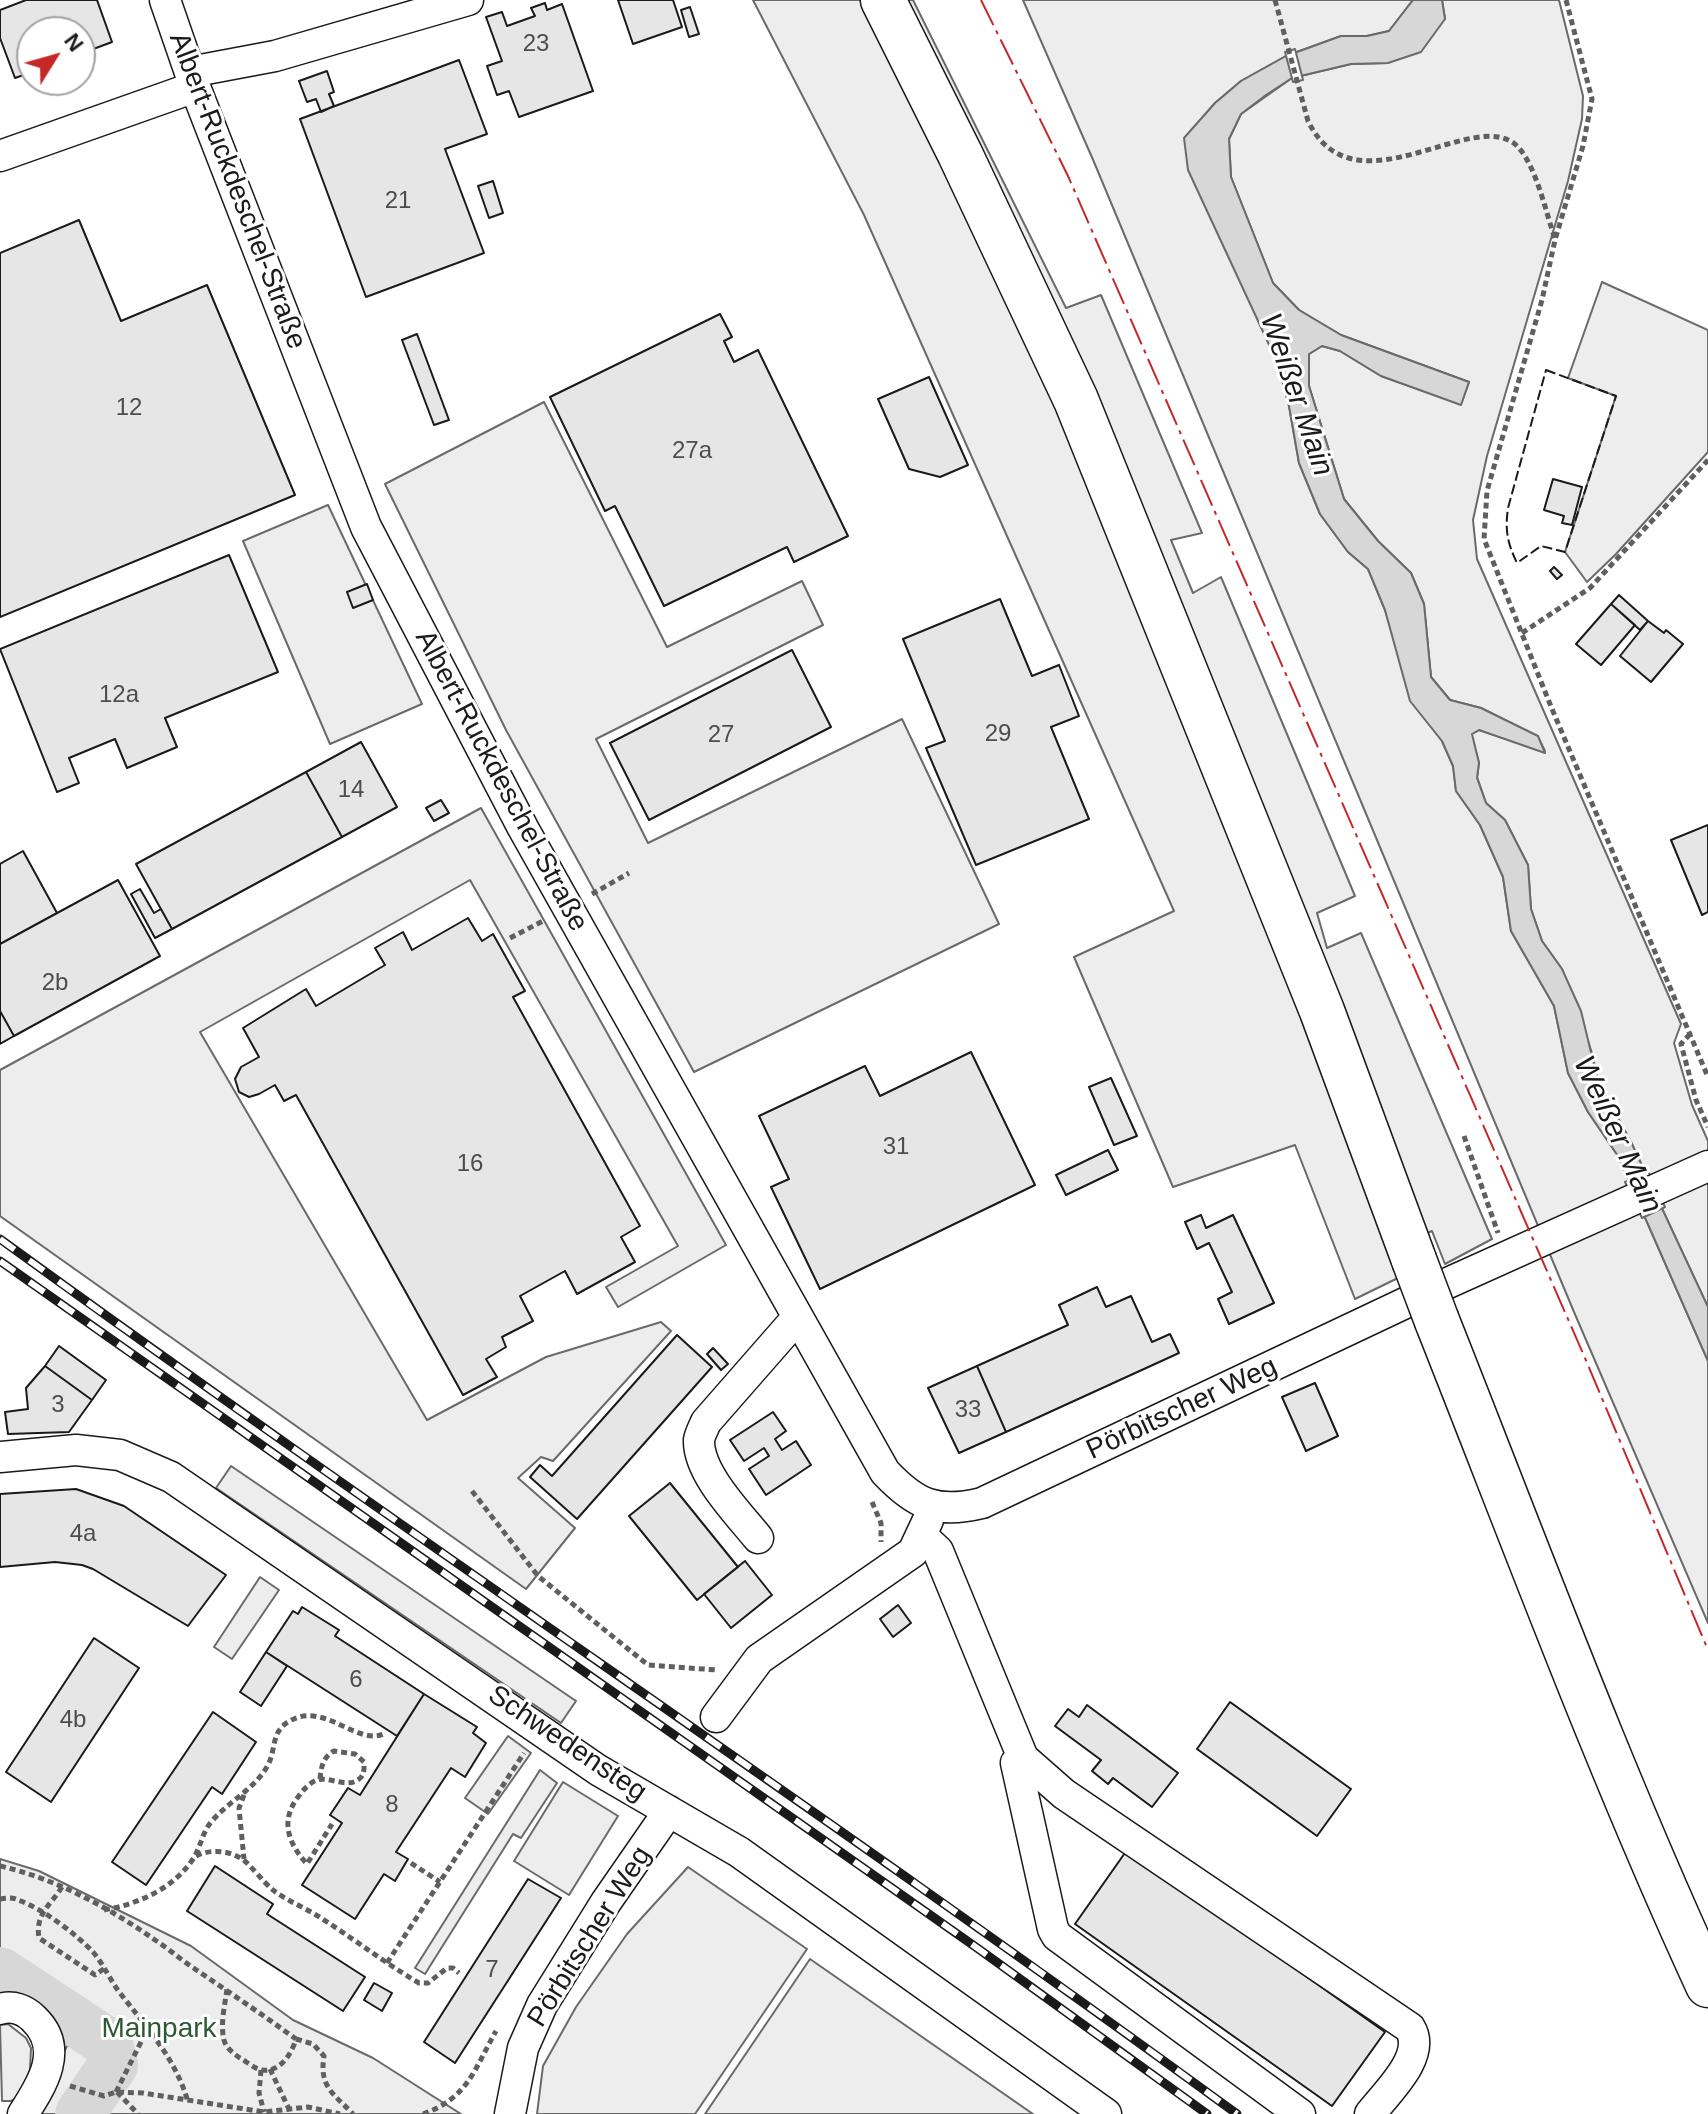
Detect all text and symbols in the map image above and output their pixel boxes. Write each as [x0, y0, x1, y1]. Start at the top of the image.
north arrow [16, 16, 96, 96]
street label: Albert-Ruckdeschel-Straße [161, 28, 313, 354]
text: N [59, 29, 89, 56]
house number: 23 [523, 30, 549, 58]
house number: 21 [385, 187, 411, 215]
water label: Weißer Main [1251, 309, 1341, 481]
house number: 12 [116, 394, 142, 422]
house number: 27a [672, 437, 712, 465]
street label: Albert-Ruckdeschel-Straße [407, 625, 595, 937]
house number: 12a [99, 681, 139, 709]
house number: 29 [985, 720, 1011, 748]
house number: 27 [708, 721, 734, 749]
house number: 14 [338, 776, 364, 804]
house number: 2b [42, 969, 68, 997]
water label: Weißer Main [1565, 1051, 1669, 1219]
house number: 31 [883, 1133, 909, 1161]
house number: 16 [457, 1150, 483, 1178]
street label: Pörbitscher Weg [1081, 1350, 1283, 1468]
house number: 3 [51, 1391, 65, 1419]
house number: 33 [955, 1396, 981, 1424]
house number: 4a [70, 1520, 96, 1548]
house number: 6 [349, 1666, 363, 1694]
street label: Schwedensteg [481, 1679, 653, 1809]
house number: 4b [60, 1706, 86, 1734]
house number: 8 [385, 1791, 399, 1819]
street label: Pörbitscher Weg [521, 1841, 659, 2033]
house number: 7 [485, 1956, 499, 1984]
park label: Mainpark [101, 2012, 217, 2046]

